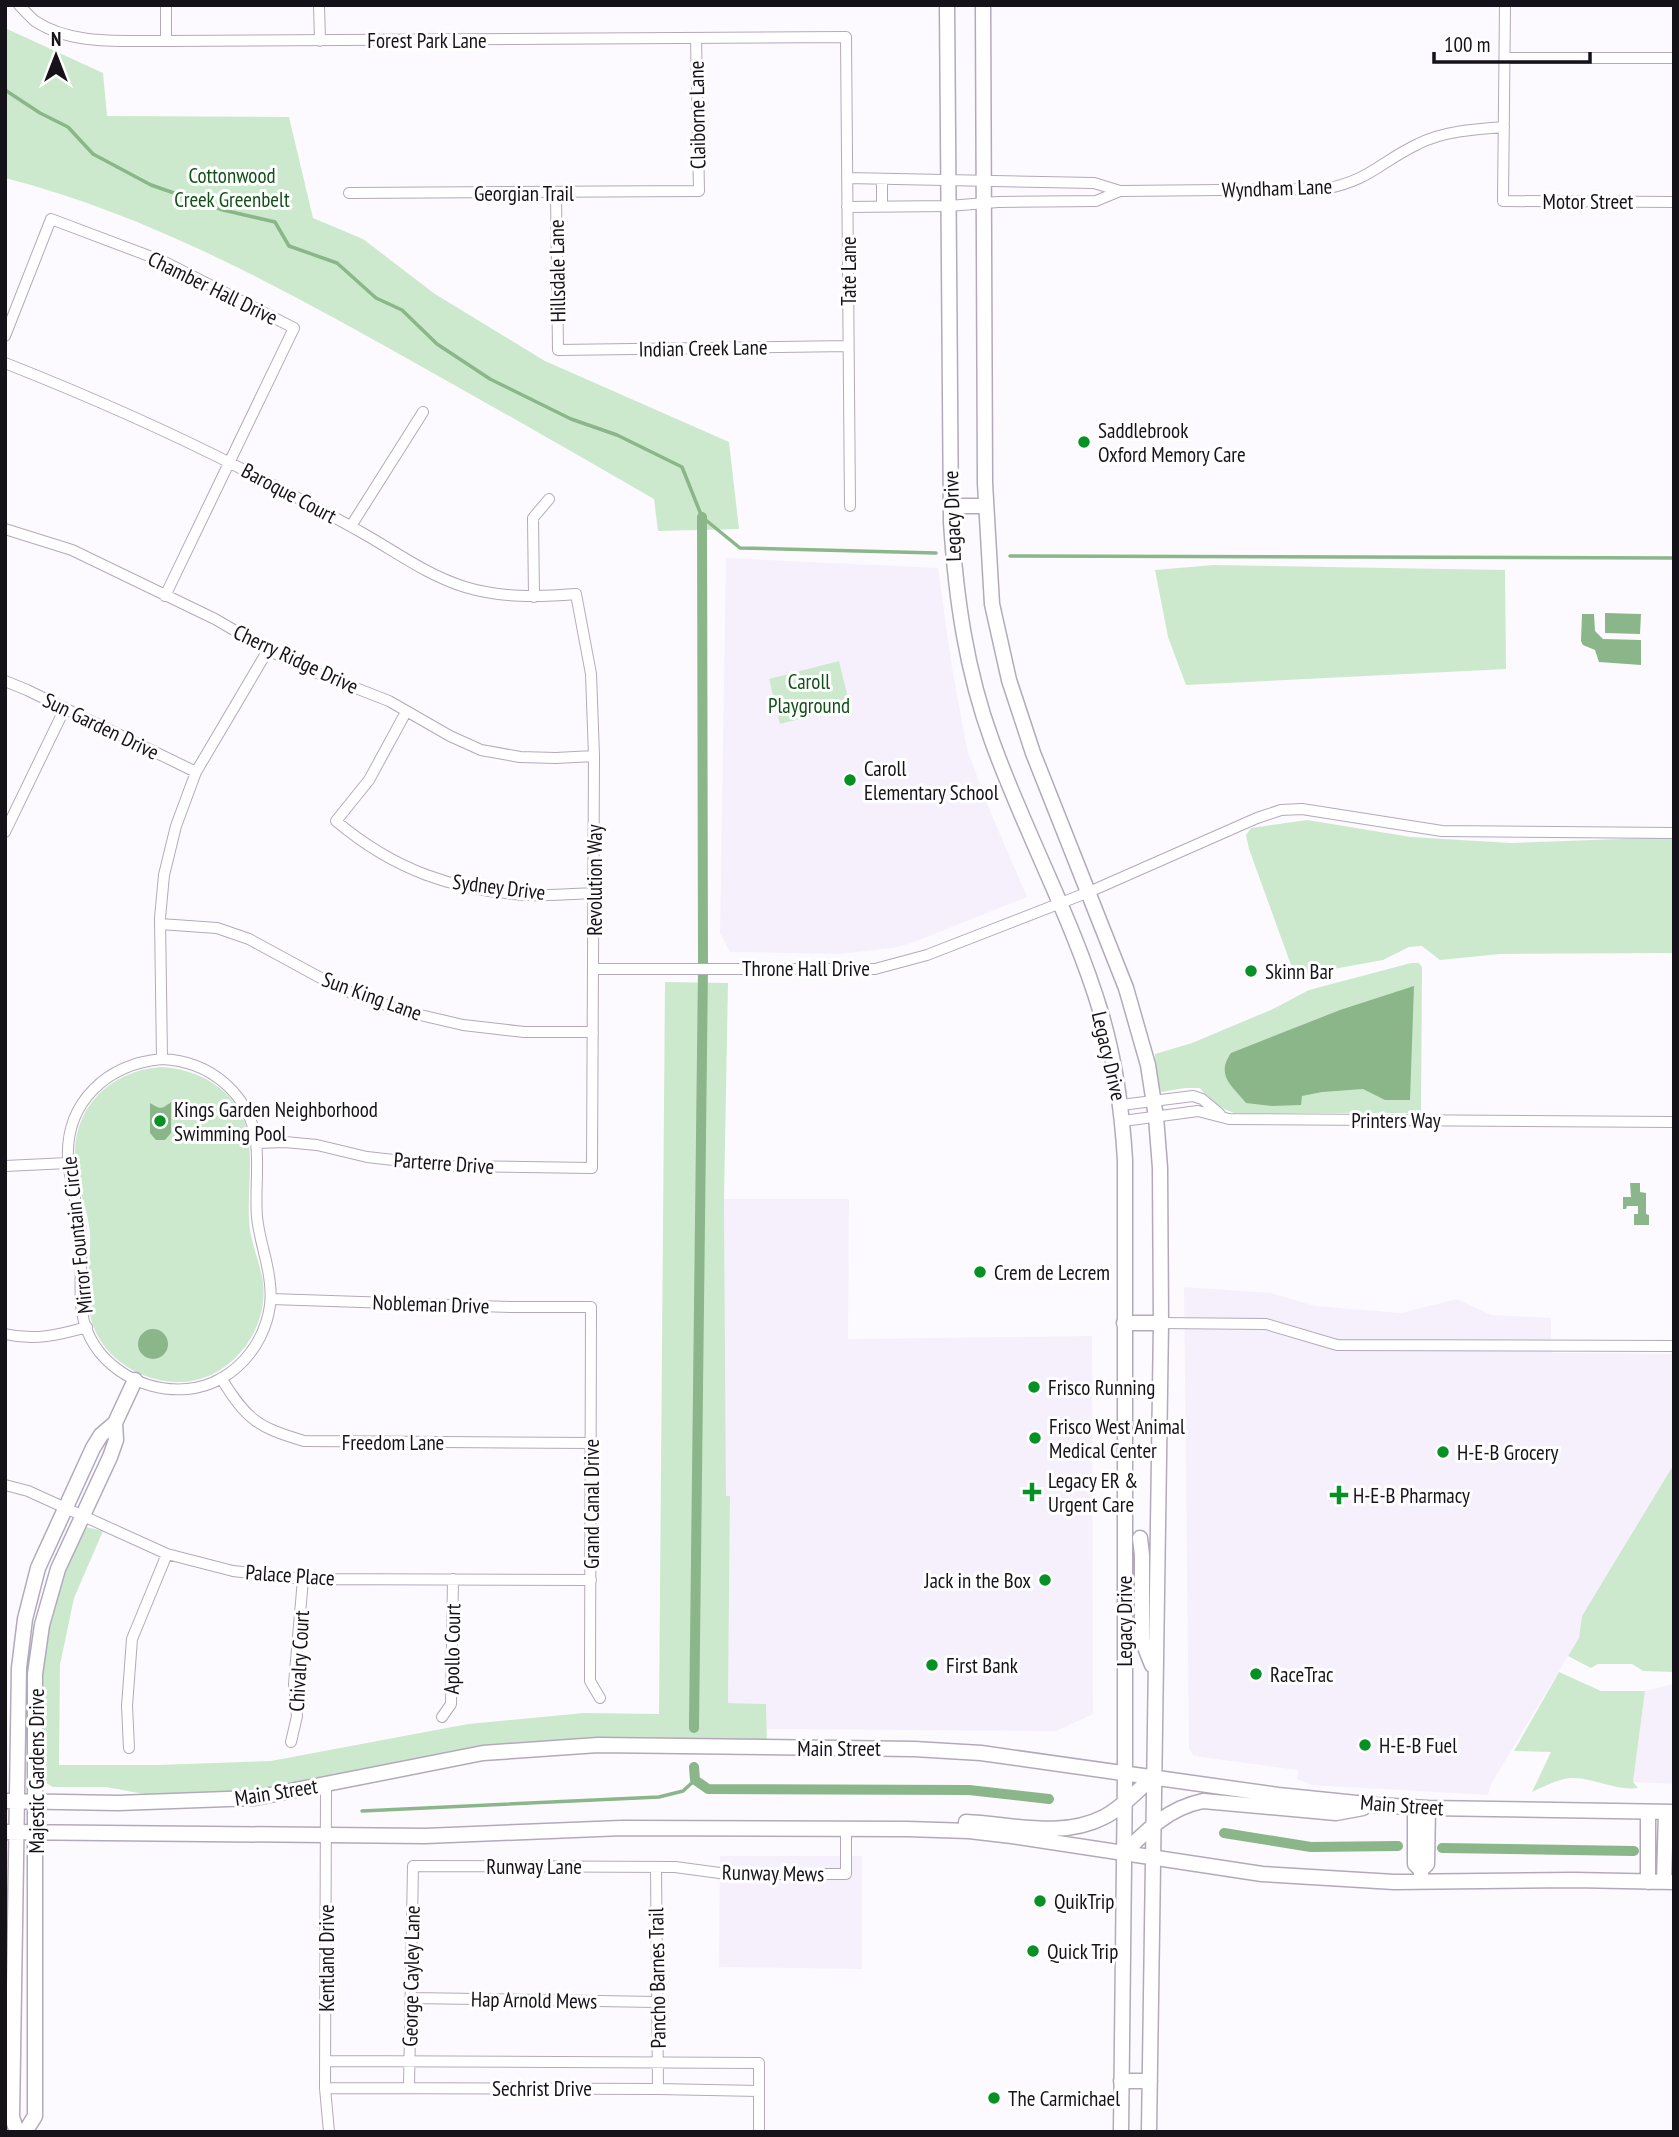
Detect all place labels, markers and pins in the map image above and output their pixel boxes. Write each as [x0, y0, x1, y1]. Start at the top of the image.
place label: Saddlebrook Oxford Memory Care [1098, 417, 1246, 468]
marker: Saddlebrook Oxford Memory Care [1076, 434, 1092, 450]
place label: Caroll Elementary School [864, 755, 999, 806]
marker: Caroll Elementary School [842, 772, 858, 788]
place label: Skinn Bar [1265, 958, 1334, 985]
marker: Skinn Bar [1243, 963, 1259, 979]
place label: Kings Garden Neighborhood Swimming Pool [174, 1096, 378, 1147]
marker: Kings Garden Neighborhood Swimming Pool [152, 1113, 168, 1129]
place label: Crem de Lecrem [994, 1259, 1110, 1286]
marker: Crem de Lecrem [972, 1264, 988, 1280]
place label: Frisco Running [1048, 1374, 1155, 1401]
marker: Frisco Running [1026, 1379, 1042, 1395]
place label: Frisco West Animal Medical Center [1049, 1413, 1185, 1464]
marker: Frisco West Animal Medical Center [1027, 1430, 1043, 1446]
place label: H-E-B Grocery [1457, 1439, 1559, 1466]
marker: H-E-B Grocery [1435, 1444, 1451, 1460]
place label: Legacy ER & Urgent Care [1048, 1467, 1138, 1518]
marker: Legacy ER & Urgent Care [1022, 1482, 1042, 1502]
place label: H-E-B Pharmacy [1353, 1482, 1470, 1509]
marker: H-E-B Pharmacy [1331, 1487, 1347, 1503]
place label: Jack in the Box [923, 1567, 1031, 1594]
marker: Jack in the Box [1037, 1572, 1053, 1588]
place label: First Bank [946, 1652, 1018, 1679]
marker: First Bank [924, 1657, 940, 1673]
place label: RaceTrac [1270, 1661, 1334, 1688]
marker: RaceTrac [1248, 1666, 1264, 1682]
place label: H-E-B Fuel [1379, 1732, 1457, 1759]
marker: H-E-B Fuel [1357, 1737, 1373, 1753]
place label: QuikTrip [1054, 1888, 1114, 1915]
marker: QuikTrip [1032, 1893, 1048, 1909]
place label: Quick Trip [1047, 1938, 1118, 1965]
marker: Quick Trip [1025, 1943, 1041, 1959]
place label: The Carmichael [1008, 2085, 1120, 2112]
marker: The Carmichael [986, 2090, 1002, 2106]

